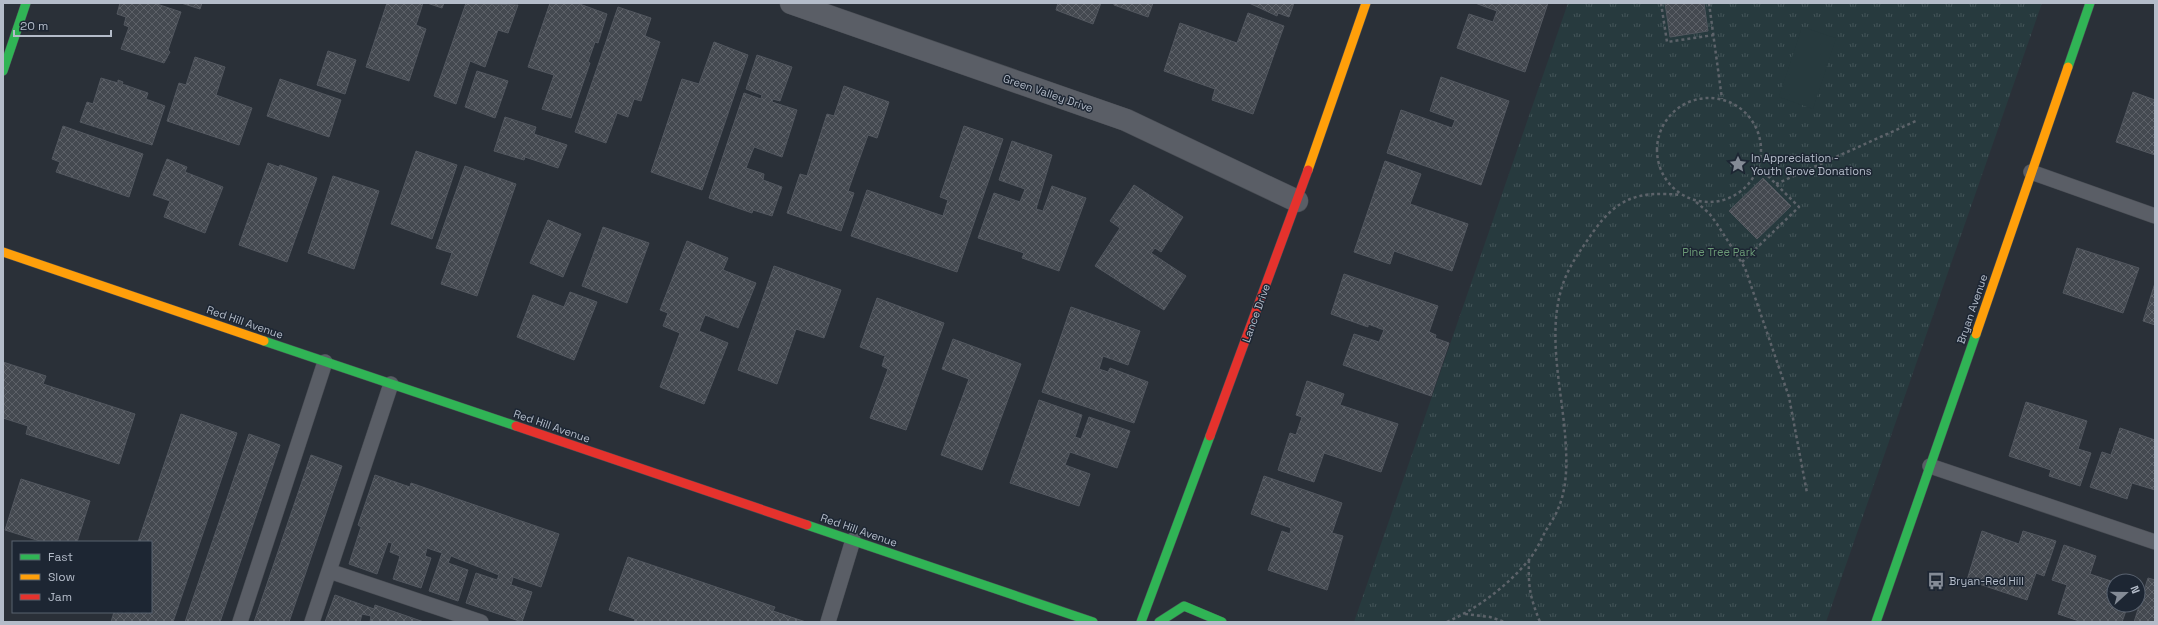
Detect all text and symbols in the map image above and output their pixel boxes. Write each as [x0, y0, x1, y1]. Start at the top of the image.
scale bar [14, 12, 111, 38]
text: 20 m [20, 18, 48, 34]
street label: Green Valley Drive [1001, 71, 1095, 115]
place label: In Appreciation - Youth Grove Donations [1751, 151, 1872, 178]
place icon: In Appreciation - Youth Grove Donations [1728, 154, 1748, 174]
park label: Pine Tree Park [1682, 245, 1756, 259]
street label: Bryan Avenue [1954, 272, 1990, 346]
street label: Lance Drive [1239, 282, 1273, 344]
street label: Red Hill Avenue [205, 302, 285, 342]
street label: Red Hill Avenue [512, 406, 592, 446]
street label: Red Hill Avenue [819, 510, 899, 550]
legend [12, 541, 152, 613]
text: Fast [48, 549, 73, 565]
text: Slow [48, 569, 75, 585]
bus stop icon: Bryan-Red Hill [1926, 571, 1946, 591]
north arrow [2106, 573, 2146, 613]
place label: Bryan-Red Hill [1949, 574, 2024, 588]
text: N [2127, 583, 2143, 595]
text: Jam [48, 589, 72, 605]

